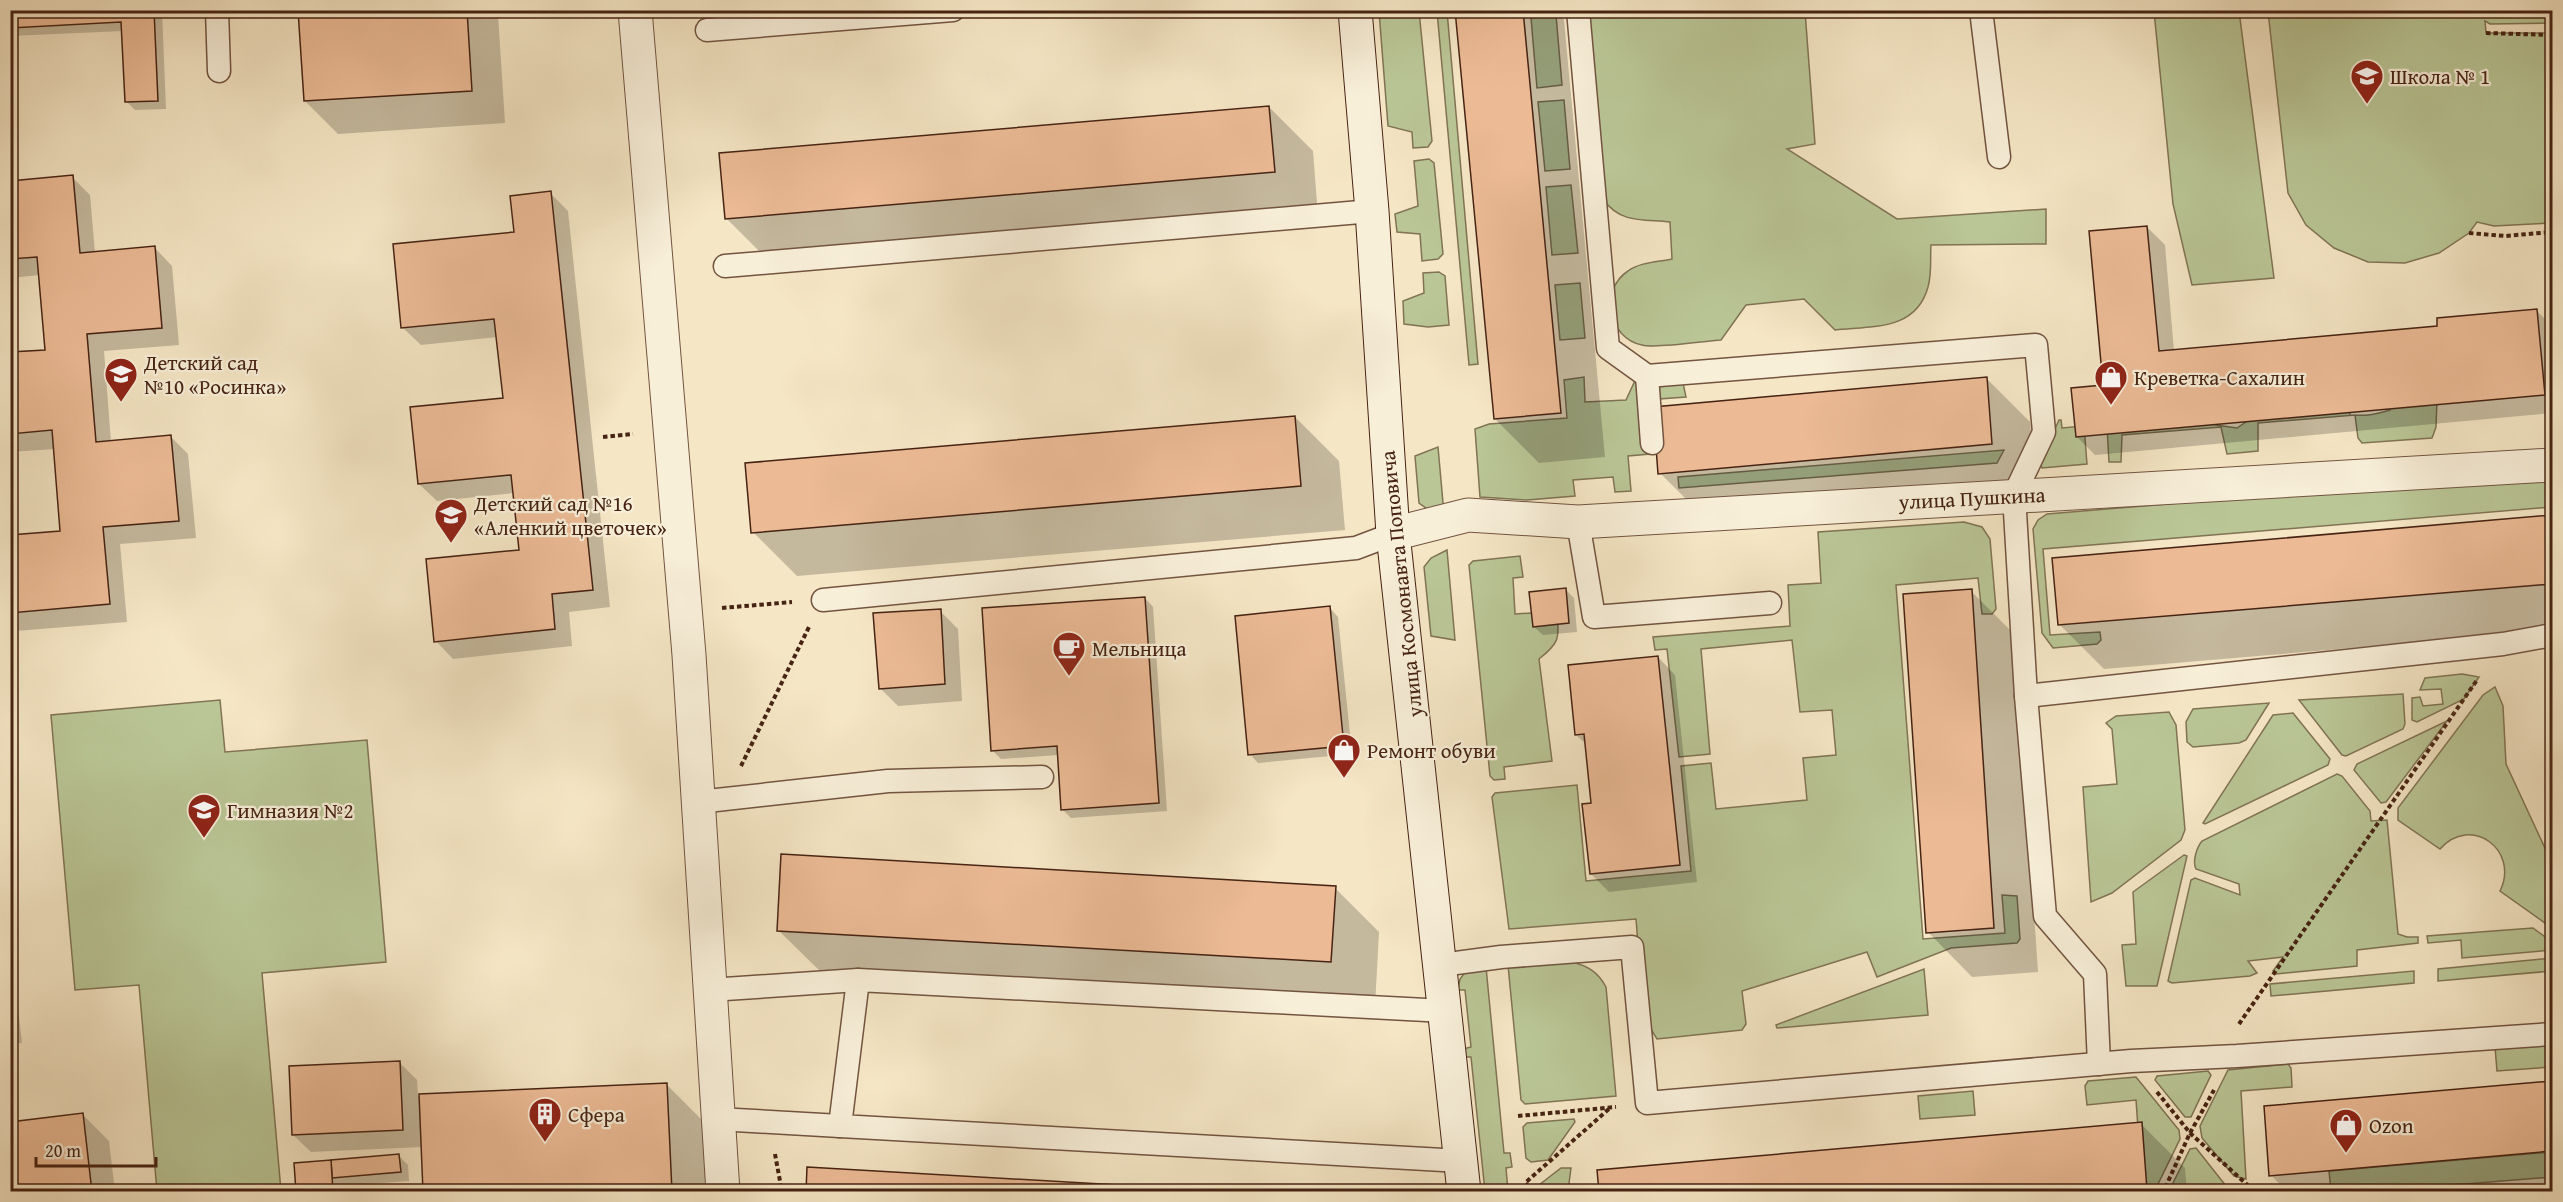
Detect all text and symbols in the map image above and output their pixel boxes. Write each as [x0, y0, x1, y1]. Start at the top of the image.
school or university icon: Школа № 1 [2349, 58, 2385, 105]
place label: Школа № 1 [2390, 61, 2490, 92]
place label: Детский сад №10 «Росинка» [143, 347, 286, 402]
school or university icon: Детский сад №10 «Росинка» [103, 356, 139, 403]
shop icon: Креветка-Сахалин [2093, 359, 2129, 406]
place label: Креветка-Сахалин [2134, 362, 2305, 393]
street label: улица Космонавта Поповича [1372, 449, 1431, 720]
street label: улица Пушкина [1897, 479, 2046, 517]
place label: Детский сад №16 «Аленкий цветочек» [473, 488, 667, 543]
school or university icon: Детский сад №16 «Аленкий цветочек» [433, 497, 469, 544]
cafe icon: Мельница [1051, 630, 1087, 677]
place label: Мельница [1092, 633, 1186, 664]
shop icon: Ремонт обуви [1326, 732, 1362, 779]
place label: Ремонт обуви [1367, 735, 1496, 766]
school or university icon: Гимназия №2 [186, 792, 222, 839]
place label: Гимназия №2 [227, 795, 354, 826]
building icon: Сфера [527, 1096, 563, 1143]
place label: Сфера [568, 1099, 625, 1130]
shop icon: Ozon [2328, 1107, 2364, 1154]
place label: Ozon [2369, 1110, 2414, 1141]
scale bar [36, 1130, 156, 1168]
text: 20 m [45, 1137, 81, 1164]

